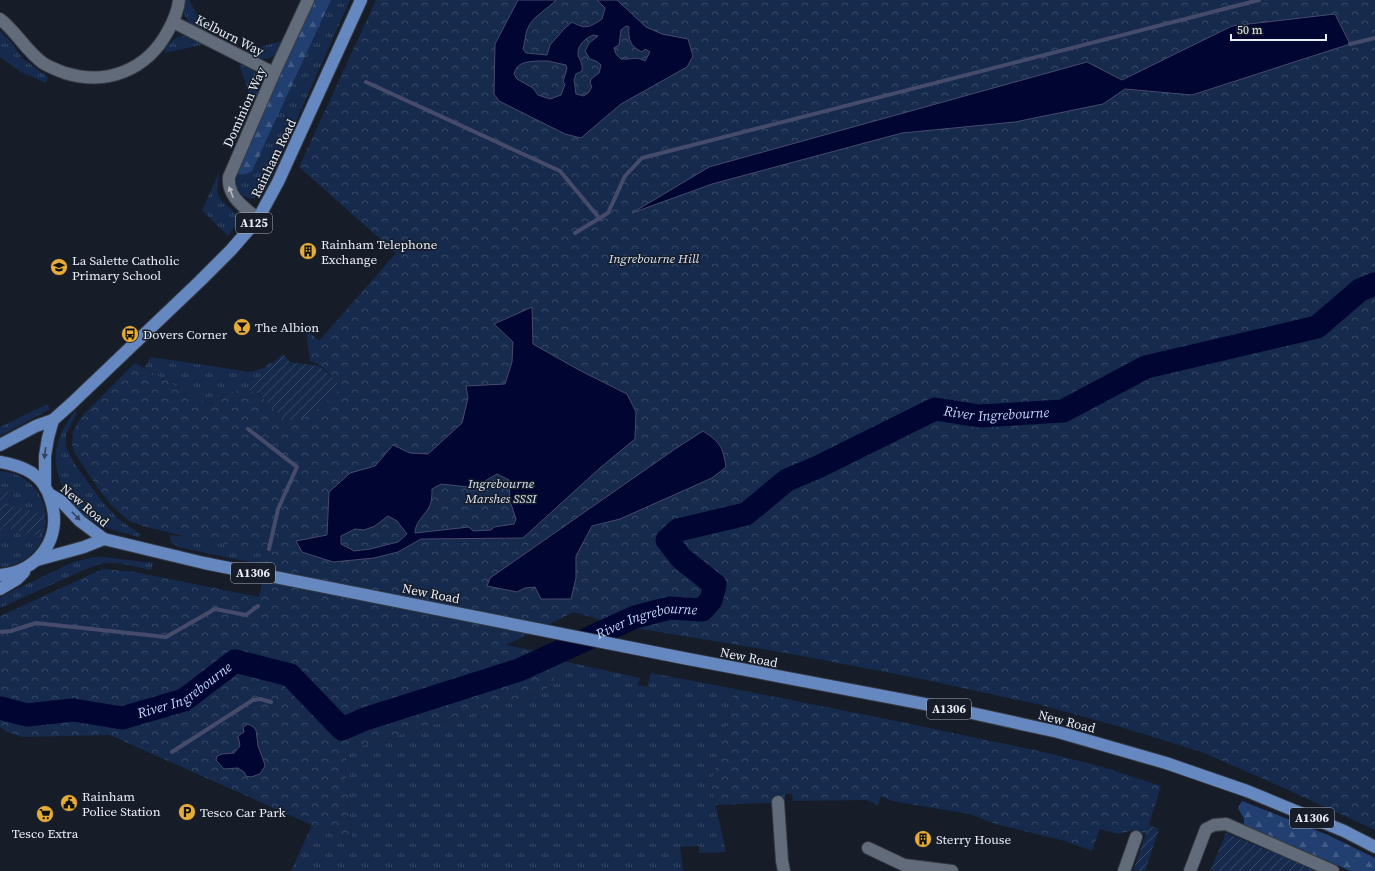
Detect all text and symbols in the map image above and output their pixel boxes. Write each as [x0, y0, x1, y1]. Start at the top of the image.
street label: Kelburn Way [193, 11, 267, 60]
scale bar [1231, 16, 1326, 42]
text: 50 m [1237, 22, 1263, 38]
street label: Dominion Way [219, 64, 270, 150]
street label: Rainham Road [247, 116, 300, 200]
one-way arrow [228, 185, 234, 197]
road number: A125 [236, 213, 272, 233]
place label: Rainham Telephone Exchange [321, 236, 438, 268]
building icon: Rainham Telephone Exchange [298, 241, 318, 261]
park label: Ingrebourne Hill [608, 250, 700, 267]
place label: La Salette Catholic Primary School [72, 252, 179, 284]
school or university icon: La Salette Catholic Primary School [49, 257, 69, 277]
bar icon: The Albion [232, 317, 252, 337]
place label: The Albion [255, 319, 319, 336]
bus stop icon: Dovers Corner [120, 324, 140, 344]
place label: Dovers Corner [143, 326, 228, 343]
water label: River Ingrebourne [941, 400, 1050, 426]
one-way arrow [42, 447, 49, 459]
park label: Ingrebourne Marshes SSSI [464, 475, 537, 507]
street label: New Road [57, 480, 113, 531]
one-way arrow [71, 511, 81, 521]
road number: A1306 [231, 563, 275, 583]
street label: New Road [401, 580, 462, 608]
water label: River Ingrebourne [591, 598, 698, 644]
street label: New Road [719, 644, 780, 672]
water label: River Ingrebourne [134, 657, 236, 723]
road number: A1306 [927, 699, 971, 719]
street label: New Road [1037, 706, 1098, 737]
place label: Rainham Police Station [82, 788, 161, 820]
public building icon: Rainham Police Station [59, 793, 79, 813]
parking icon: Tesco Car Park [177, 802, 197, 822]
supermarket icon: Tesco Extra [35, 804, 55, 824]
place label: Tesco Car Park [200, 804, 287, 821]
road number: A1306 [1290, 808, 1334, 828]
place label: Tesco Extra [12, 825, 79, 842]
building icon: Sterry House [913, 829, 933, 849]
place label: Sterry House [936, 831, 1011, 848]

